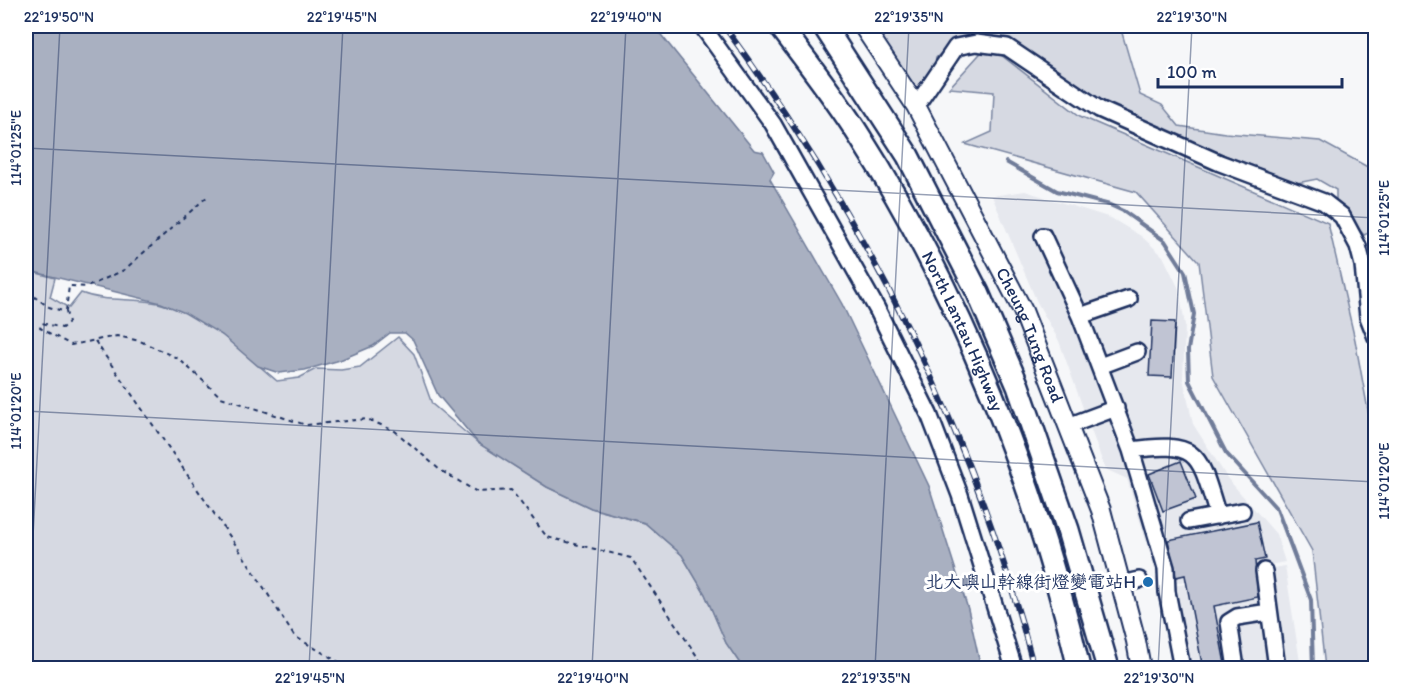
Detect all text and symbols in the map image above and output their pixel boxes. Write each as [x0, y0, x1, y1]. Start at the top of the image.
text: 22°19'50"N [24, 8, 94, 26]
text: 22°19'45"N [307, 8, 377, 26]
text: 22°19'40"N [590, 8, 662, 26]
text: 22°19'35"N [874, 8, 944, 26]
text: 22°19'30"N [1157, 8, 1227, 26]
scale bar [1158, 51, 1342, 89]
text: 100 m [1167, 61, 1217, 83]
text: 114°01'25"E [7, 110, 25, 186]
text: 114°01'25"E [1375, 180, 1393, 256]
street label: North Lantau Highway [917, 248, 1009, 415]
street label: Cheung Tung Road [991, 264, 1069, 406]
text: 114°01'20"E [7, 372, 25, 450]
text: 114°01'20"E [1375, 442, 1393, 520]
place label: 北大嶼山幹線街燈變電站H [926, 571, 1136, 593]
marker: 北大嶼山幹線街燈變電站H [1141, 575, 1155, 589]
text: 22°19'45"N [275, 669, 345, 687]
text: 22°19'40"N [557, 669, 629, 687]
text: 22°19'35"N [841, 669, 911, 687]
text: 22°19'30"N [1124, 669, 1194, 687]

